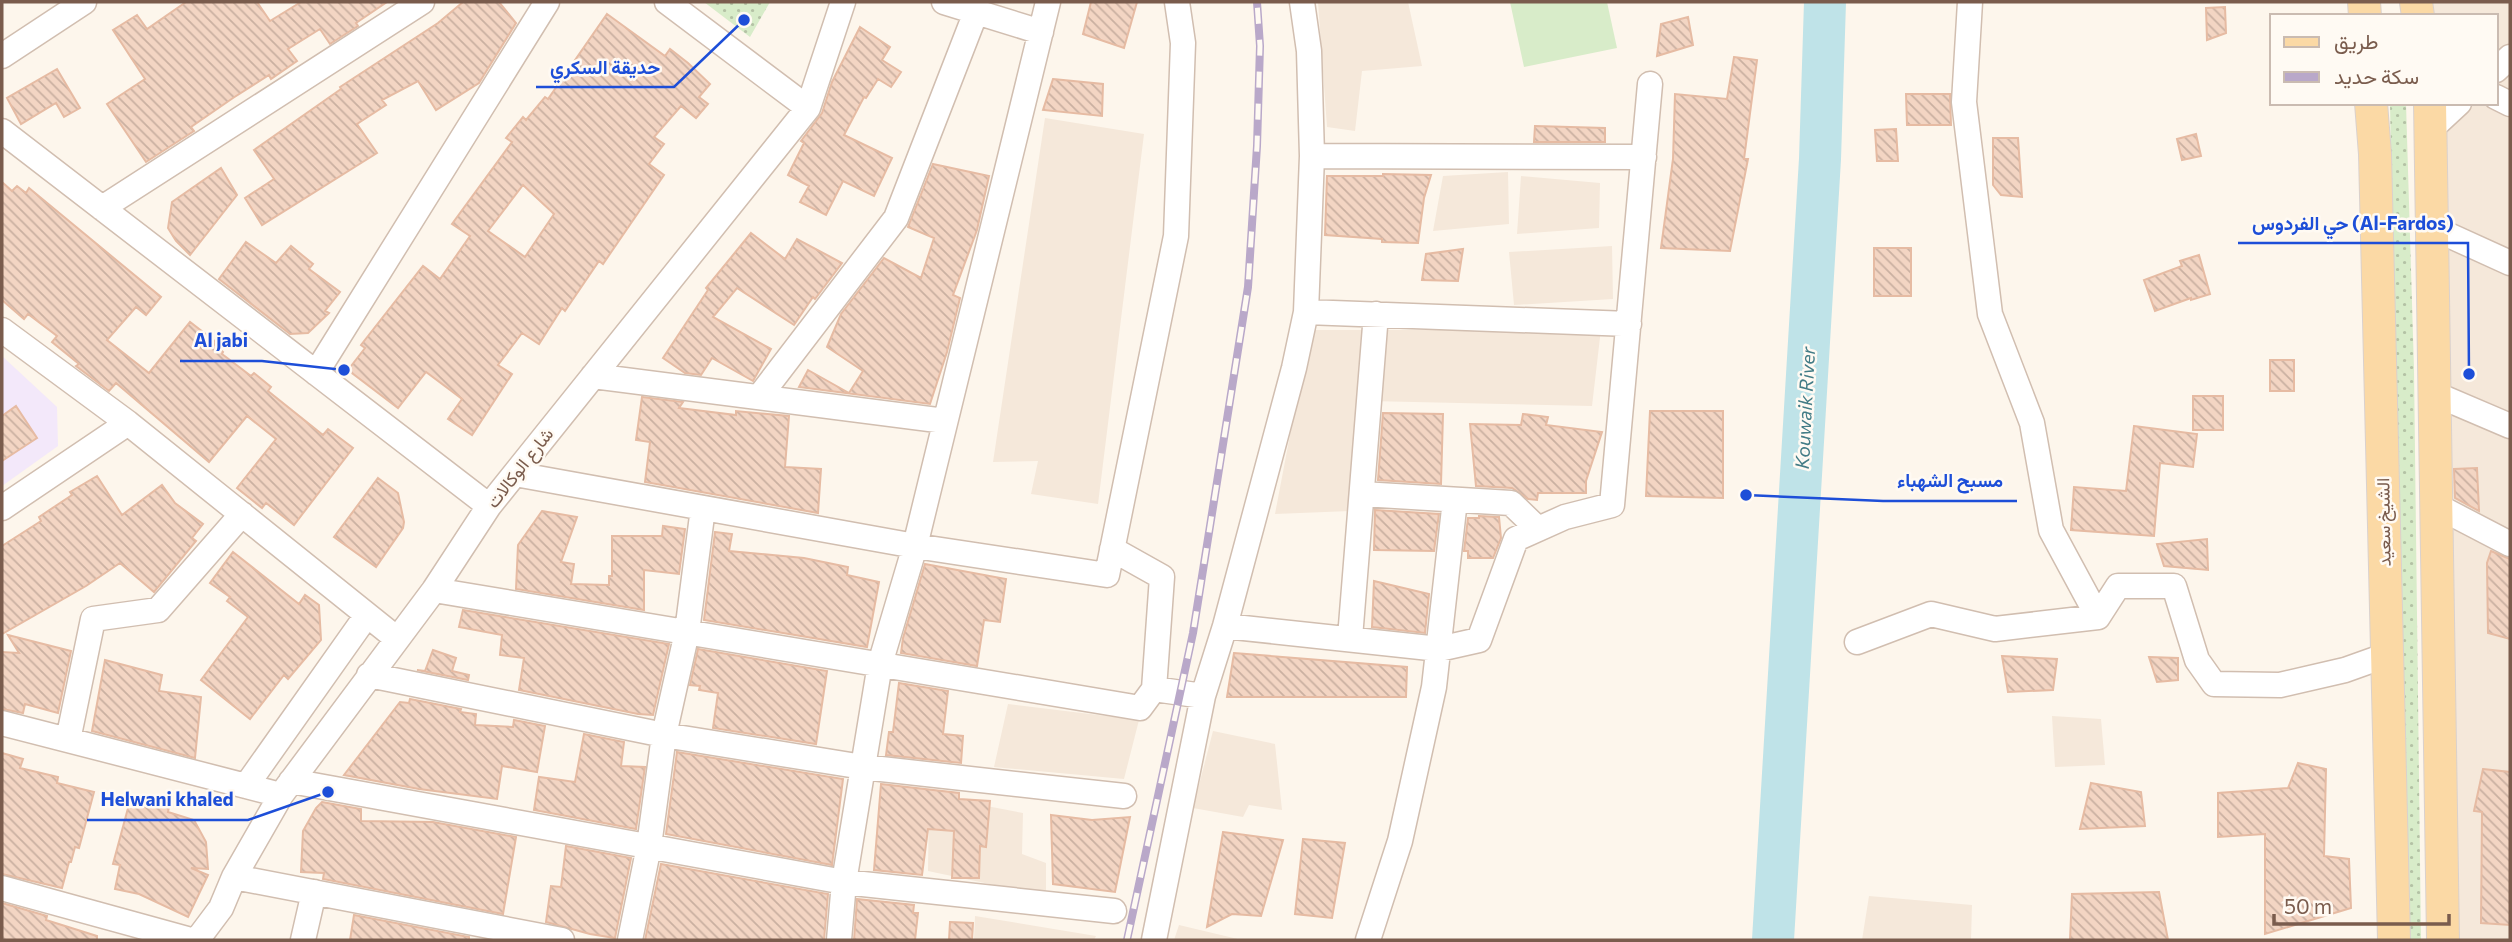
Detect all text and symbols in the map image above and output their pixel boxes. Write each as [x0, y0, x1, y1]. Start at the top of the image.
legend [2270, 14, 2498, 105]
text: طريق [2334, 28, 2379, 55]
callout: حديقة السكري [536, 47, 674, 87]
text: حديقة السكري [550, 55, 660, 84]
text: سكة حديد [2334, 63, 2419, 89]
callout: حي الفردوس (Al-Fardos) [2238, 203, 2468, 243]
text: حي الفردوس (Al-Fardos) [2252, 211, 2454, 240]
callout: Al jabi [180, 321, 262, 361]
text: Al jabi [194, 328, 248, 351]
water label: Kouwaik River [1790, 345, 1819, 470]
street label: شارع الوكالات [481, 423, 559, 513]
callout: مسبح الشهباء [1883, 461, 2017, 501]
text: مسبح الشهباء [1897, 468, 2003, 494]
street label: الشيخ سعيد [2371, 478, 2397, 566]
callout: Helwani khaled [87, 780, 248, 820]
text: Helwani khaled [100, 787, 234, 810]
scale bar [2274, 883, 2449, 927]
text: 50 m [2284, 893, 2332, 918]

